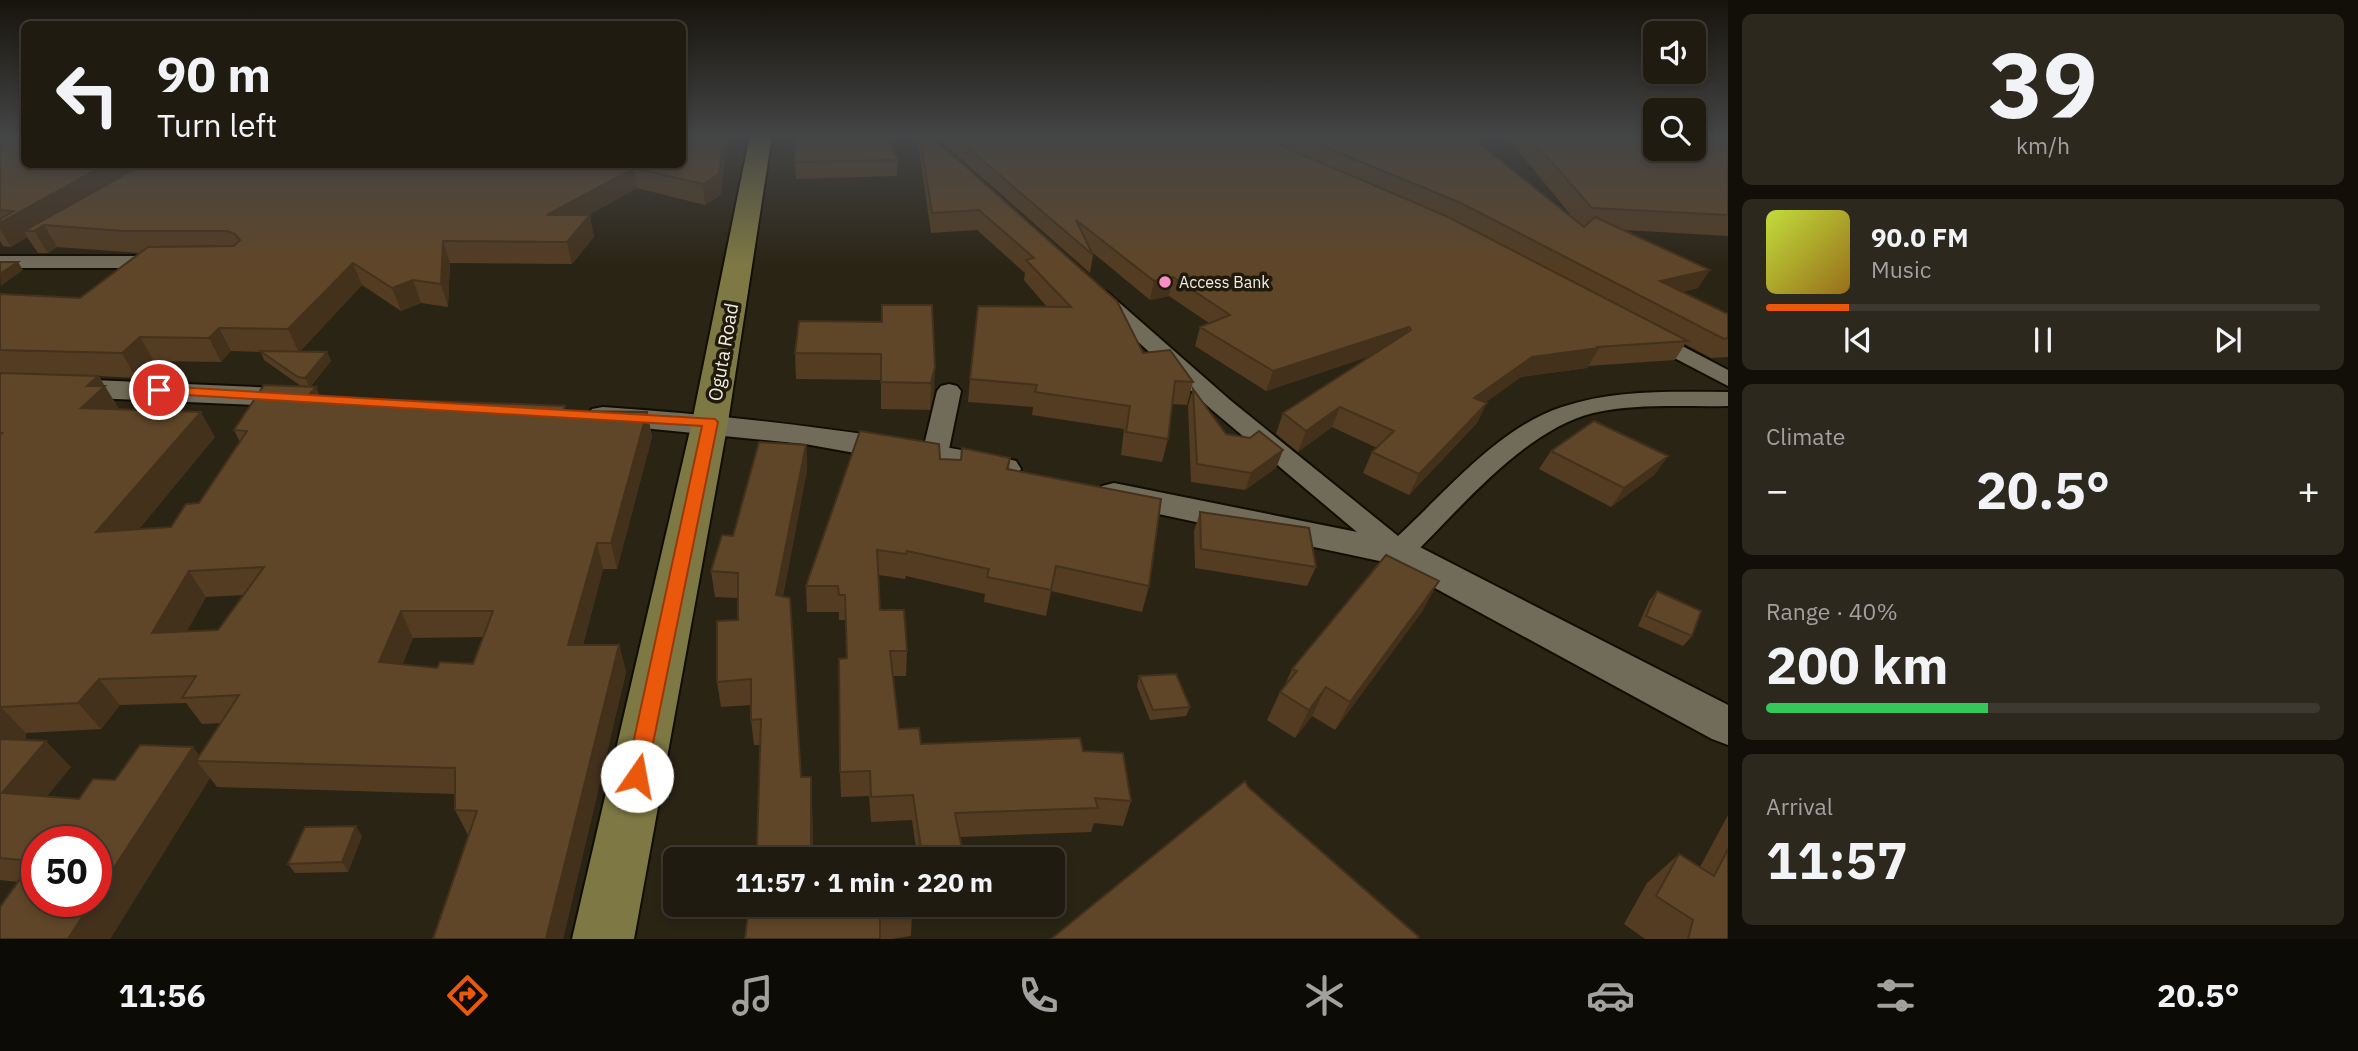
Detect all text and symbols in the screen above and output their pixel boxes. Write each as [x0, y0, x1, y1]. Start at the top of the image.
map controls [1643, 21, 1706, 161]
button: sound [1643, 21, 1706, 84]
text: 39 [1988, 25, 2098, 143]
text: 90 m [157, 42, 271, 105]
icon: left [42, 49, 133, 140]
button: search [1643, 98, 1706, 161]
text: Turn left [157, 104, 277, 146]
text: km/h [2016, 130, 2070, 160]
text: 90.0 FM [1871, 220, 1969, 254]
text: Music [1871, 254, 1931, 284]
place label: Access Bank [1179, 272, 1270, 292]
marker: Access Bank [1157, 274, 1173, 290]
street label: Oguta Road [703, 301, 743, 403]
icon: previous [1839, 321, 1877, 359]
icon: pause [2024, 321, 2062, 359]
icon: next [2209, 321, 2247, 359]
pin [129, 360, 189, 420]
icon: arrive [140, 371, 178, 409]
text: Climate [1766, 421, 1845, 451]
text: 20.5° [1976, 456, 2110, 523]
text: − [1766, 465, 1789, 514]
text: + [2297, 465, 2320, 514]
text: Range · 40% [1766, 596, 1898, 626]
text: 200 km [1766, 631, 1948, 698]
position arrow [600, 739, 674, 813]
text: Arrival [1766, 791, 1833, 821]
speed limit sign: 50 [21, 826, 112, 917]
text: 11:57 [1766, 826, 1908, 893]
text: 11:57 · 1 min · 220 m [735, 865, 993, 899]
icon: directions [443, 971, 492, 1020]
icon: music [728, 971, 777, 1020]
icon: phone [1014, 971, 1063, 1020]
icon: climate [1300, 971, 1349, 1020]
icon: car [1586, 971, 1635, 1020]
icon: filters [1871, 971, 1920, 1020]
text: 11:56 [118, 974, 206, 1016]
text: 20.5° [2157, 974, 2240, 1016]

